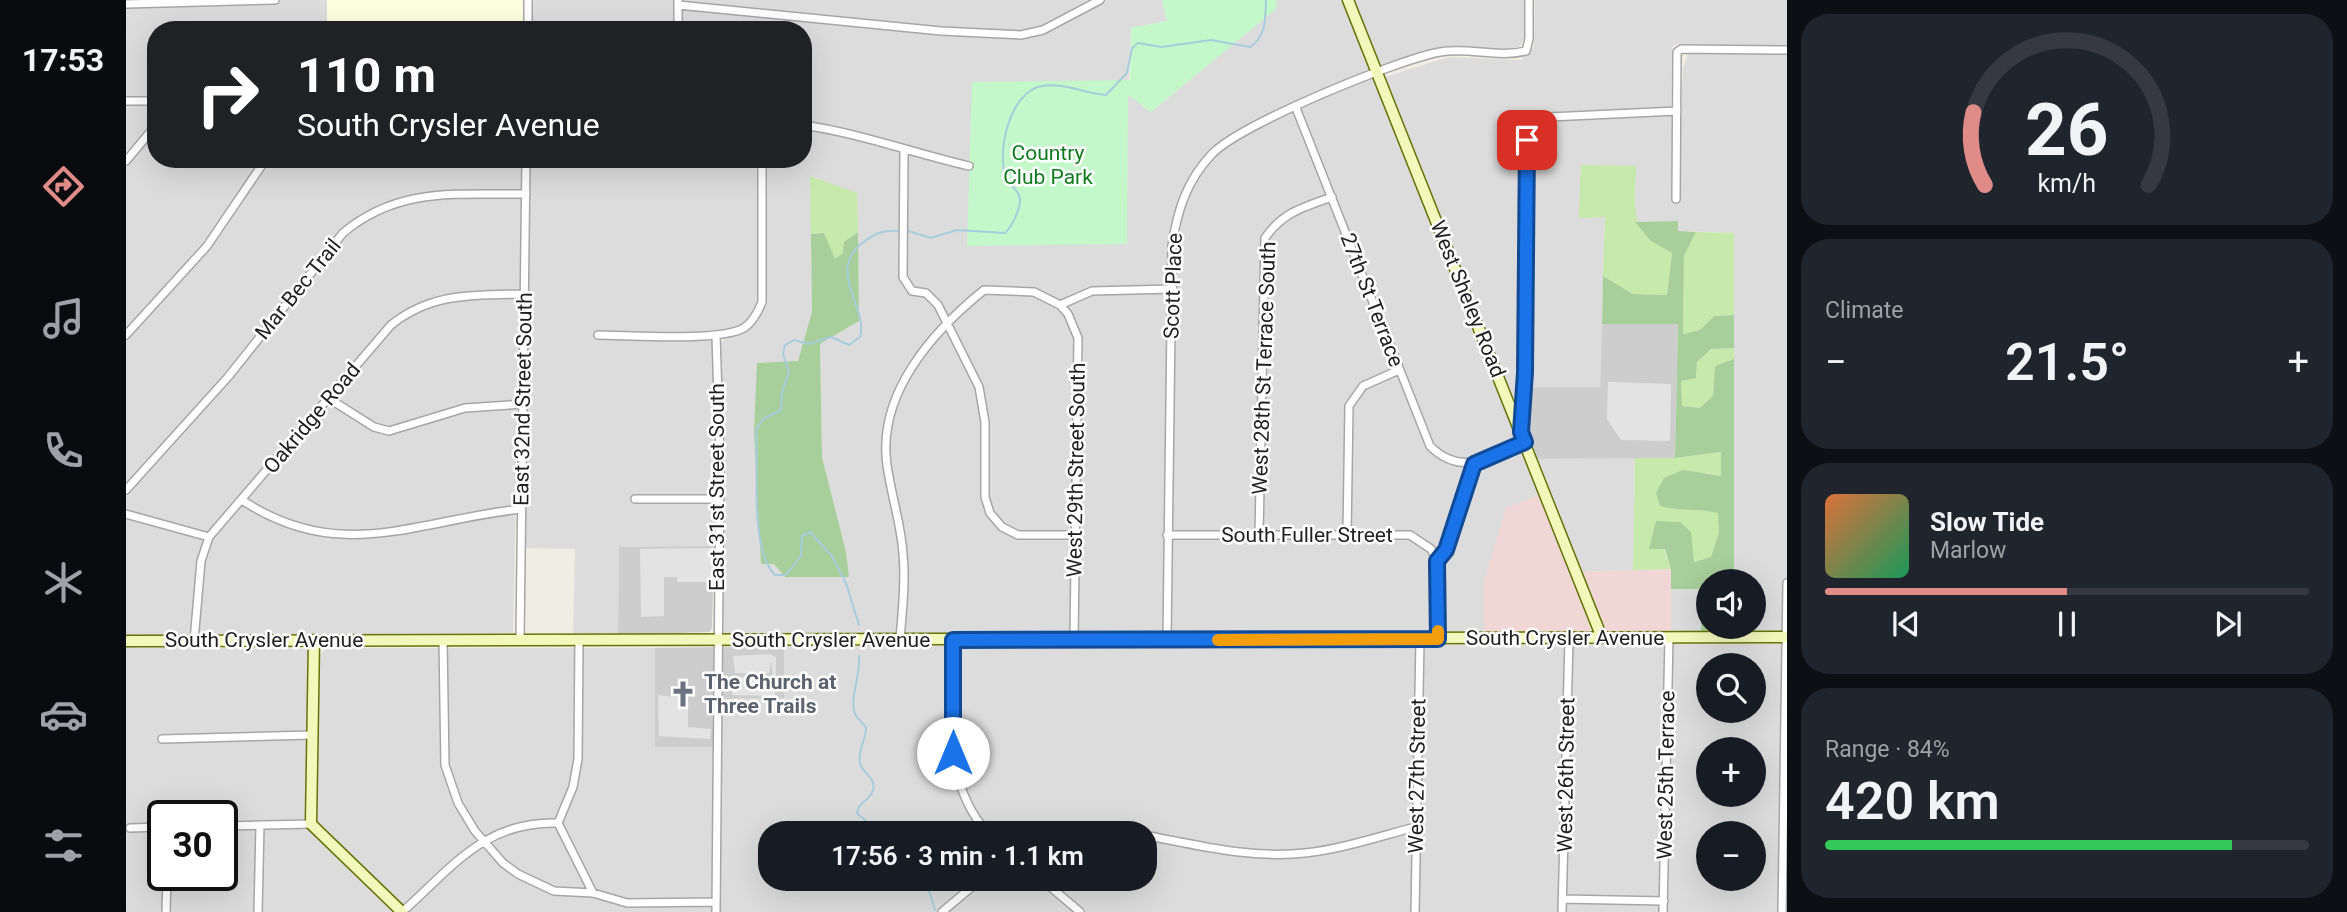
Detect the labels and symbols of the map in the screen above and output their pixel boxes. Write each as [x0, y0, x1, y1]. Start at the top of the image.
pin [1497, 110, 1557, 170]
park label: Country Club Park [1003, 141, 1093, 189]
street label: West Sheley Road [1426, 217, 1510, 381]
street label: 27th St Terrace [1335, 230, 1409, 370]
street label: Scott Place [1159, 232, 1187, 340]
street label: Mar Bec Trail [250, 234, 346, 344]
street label: West 28th St Terrace South [1248, 241, 1280, 495]
street label: East 32nd Street South [509, 292, 537, 506]
street label: Oakridge Road [259, 358, 365, 478]
street label: West 29th Street South [1062, 362, 1090, 578]
street label: East 31st Street South [705, 383, 729, 591]
street label: South Fuller Street [1221, 523, 1393, 547]
street label: South Crysler Avenue [1466, 626, 1664, 650]
street label: South Crysler Avenue [165, 628, 363, 652]
street label: South Crysler Avenue [732, 628, 930, 652]
place label: The Church at Three Trails [704, 670, 836, 718]
church icon: The Church at Three Trails [668, 679, 698, 709]
street label: West 25th Terrace [1653, 690, 1679, 860]
street label: West 26th Street [1553, 697, 1579, 853]
street label: West 27th Street [1404, 698, 1430, 854]
position arrow [916, 716, 990, 790]
speed limit sign: 30 [147, 800, 238, 891]

